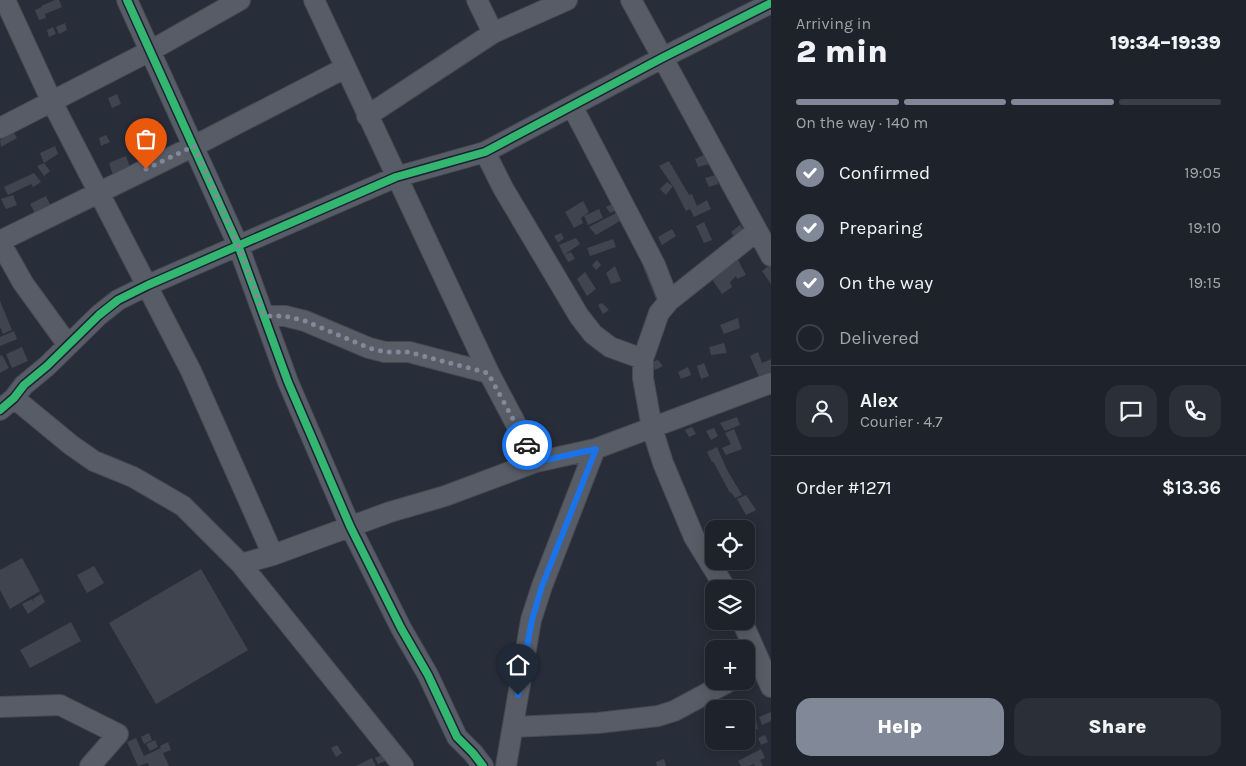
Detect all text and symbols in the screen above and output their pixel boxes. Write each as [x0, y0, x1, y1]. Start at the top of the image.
text: Arriving in [796, 14, 871, 33]
text: 19:34–19:39 [1110, 32, 1221, 54]
text: 2 min [796, 33, 888, 70]
text: On the way · 140 m [796, 113, 928, 132]
pin [125, 118, 167, 169]
icon: bag [132, 125, 160, 153]
icon: check [796, 159, 824, 187]
text: Confirmed [839, 162, 930, 184]
text: 19:05 [1184, 163, 1221, 182]
icon: check [796, 214, 824, 242]
text: Preparing [839, 217, 922, 239]
text: 19:10 [1188, 218, 1221, 237]
icon: check [796, 269, 824, 297]
text: On the way [839, 272, 933, 294]
text: 19:15 [1188, 273, 1221, 292]
text: Delivered [839, 327, 919, 349]
button: person [796, 385, 848, 437]
button: chat [1105, 385, 1157, 437]
button: phone [1169, 385, 1221, 437]
text: Alex [860, 390, 898, 412]
text: Courier · 4.7 [860, 412, 943, 431]
courier [502, 420, 552, 470]
icon: car [513, 431, 541, 459]
text: Order #1271 [796, 477, 892, 499]
text: $13.36 [1162, 477, 1221, 499]
map controls [705, 520, 755, 750]
button: locate [705, 520, 755, 570]
button: layers [705, 580, 755, 630]
button: + [705, 640, 755, 690]
pin [497, 644, 539, 695]
icon: home [504, 651, 532, 679]
button: Help [796, 698, 1004, 756]
button: Share [1014, 698, 1221, 756]
button: − [705, 700, 755, 750]

